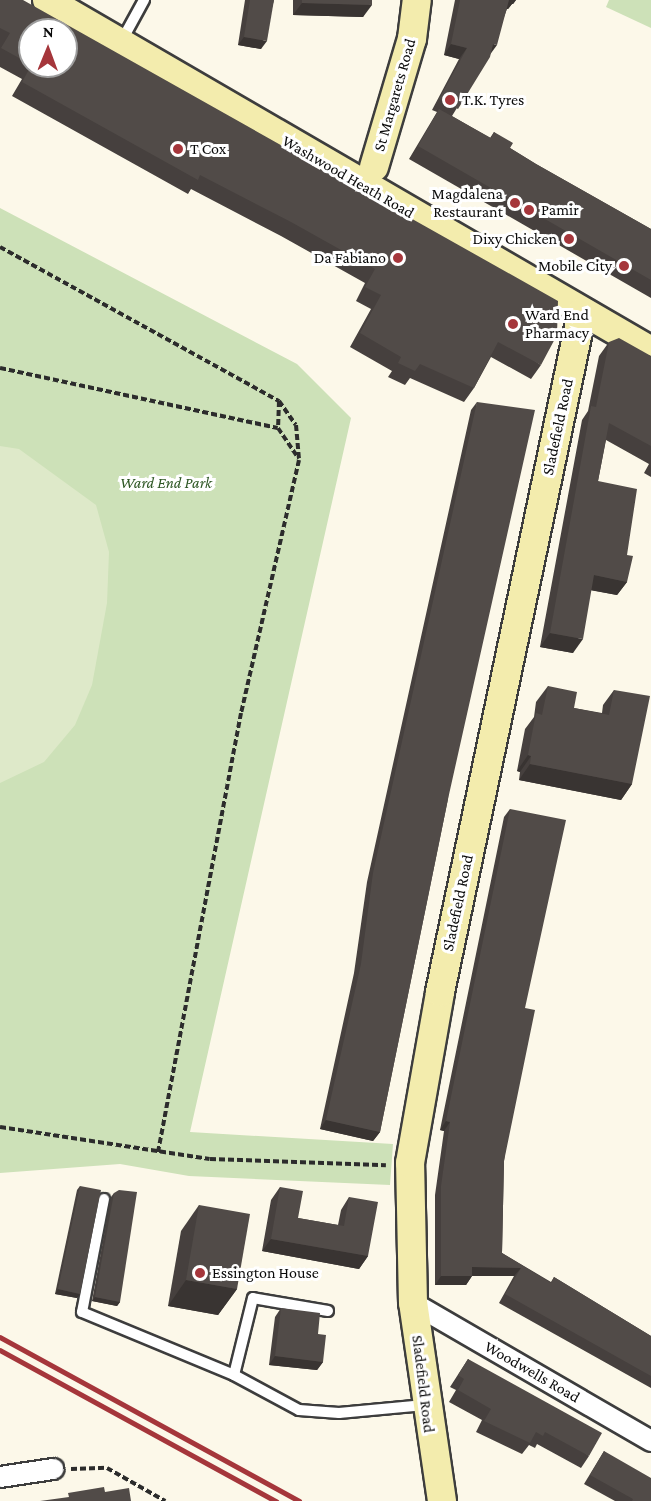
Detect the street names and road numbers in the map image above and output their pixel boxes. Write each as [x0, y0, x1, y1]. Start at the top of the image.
street label: St Margarets Road [370, 37, 420, 153]
street label: Washwood Heath Road [279, 131, 417, 223]
street label: Sladefield Road [538, 377, 578, 477]
street label: Sladefield Road [438, 853, 478, 953]
street label: Sladefield Road [407, 1334, 439, 1434]
street label: Woodwells Road [481, 1337, 583, 1407]

